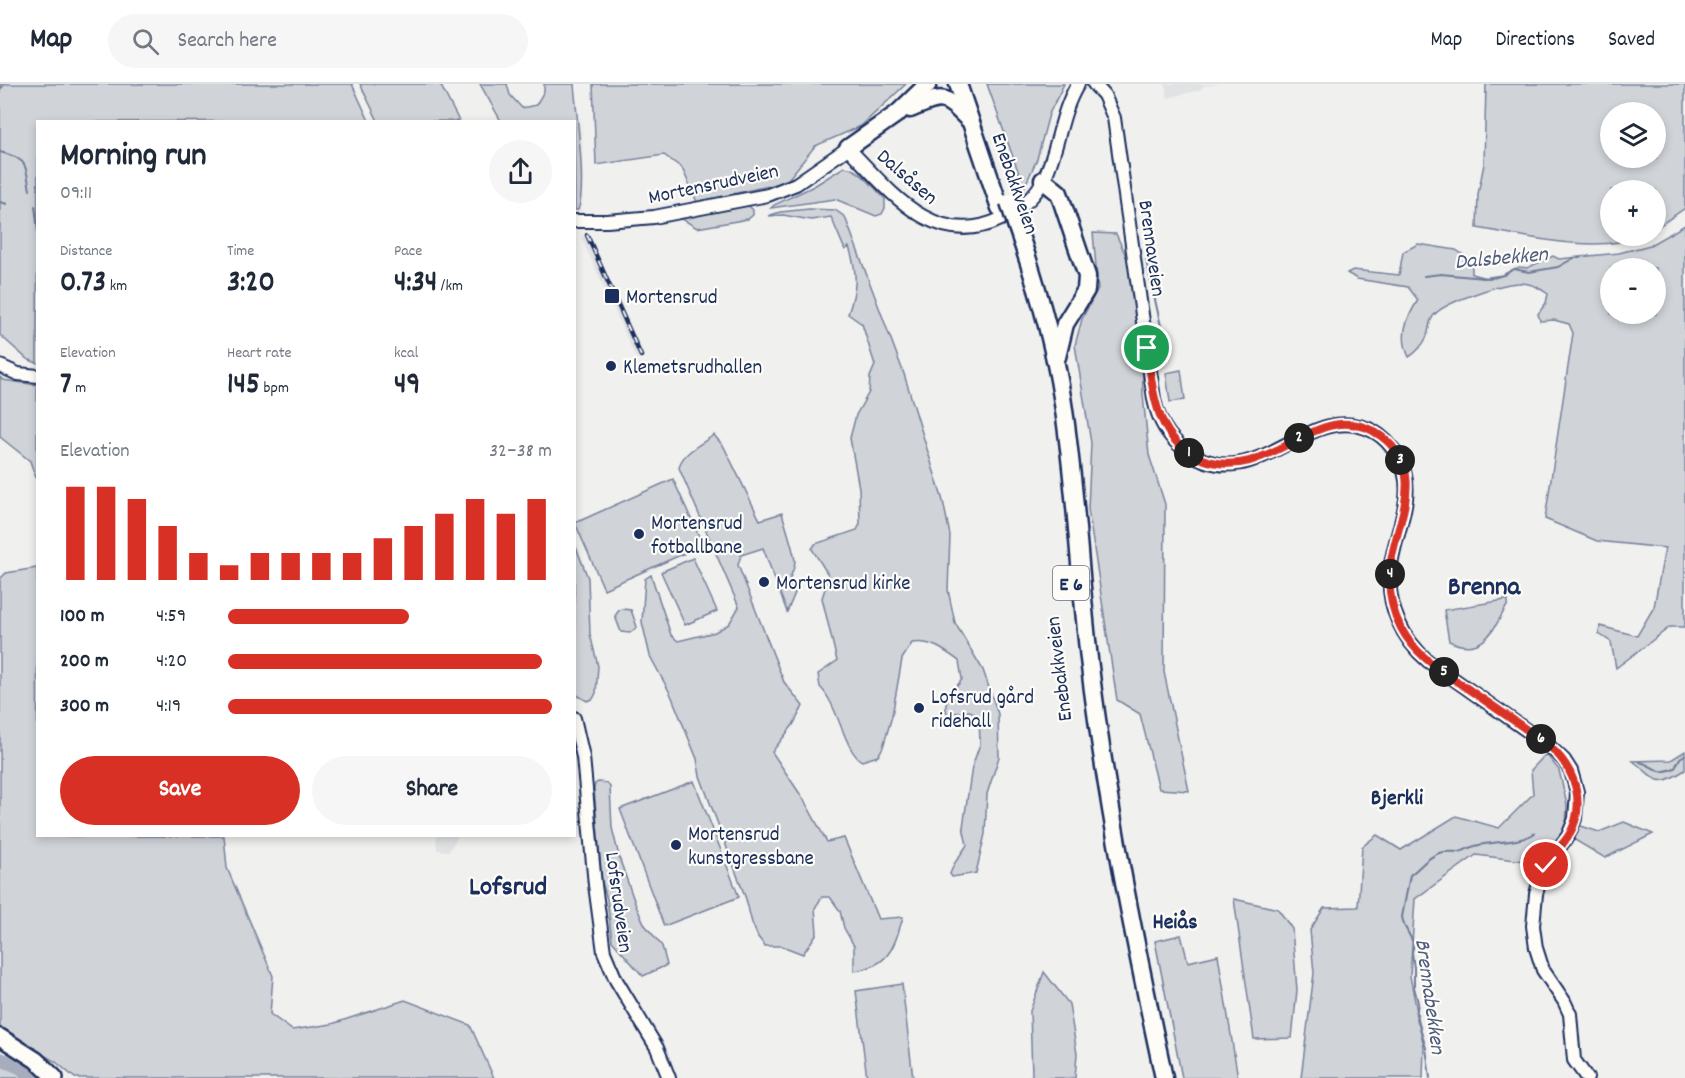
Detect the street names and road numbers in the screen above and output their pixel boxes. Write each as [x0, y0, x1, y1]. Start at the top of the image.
street label: Enebakkveien [982, 129, 1045, 239]
street label: Dalsåsen [869, 143, 943, 213]
street label: Mortensrudveien [646, 157, 782, 214]
street label: Brennaveien [1128, 198, 1172, 299]
road number: E 6 [1053, 566, 1089, 600]
street label: Enebakkveien [1040, 614, 1082, 723]
street label: Lofsrudveien [595, 850, 639, 955]

